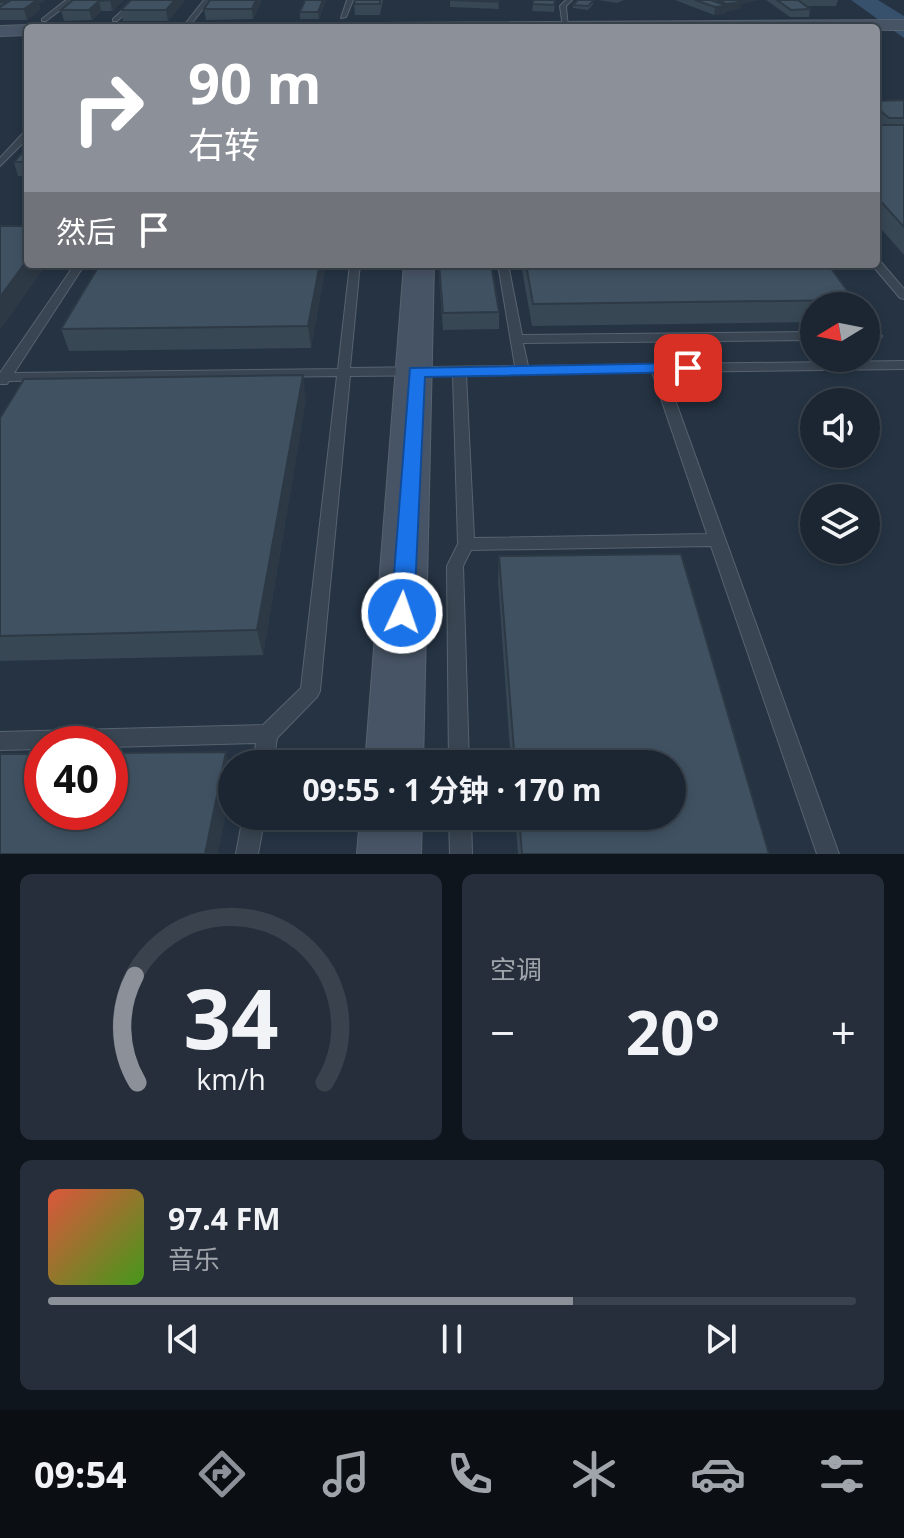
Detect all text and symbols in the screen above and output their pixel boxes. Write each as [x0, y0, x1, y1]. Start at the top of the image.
text: 90 m [188, 44, 322, 120]
icon: right [56, 56, 160, 160]
text: 右转 [188, 120, 260, 169]
icon: arrive [132, 208, 176, 252]
text: 然后 [56, 211, 116, 252]
north arrow [800, 292, 880, 372]
map controls [800, 292, 880, 564]
pin [654, 334, 722, 402]
icon: arrive [666, 346, 710, 390]
button: sound [800, 388, 880, 468]
button: layers [800, 484, 880, 564]
position arrow [360, 571, 444, 655]
speed limit sign: 40 [24, 726, 128, 830]
text: 09:55 · 1 分钟 · 170 m [302, 769, 602, 810]
text: 空调 [490, 951, 542, 987]
text: 34 [183, 960, 279, 1073]
text: 20° [626, 991, 720, 1073]
text: − [490, 1002, 515, 1062]
text: + [831, 1002, 856, 1062]
text: km/h [196, 1059, 266, 1098]
text: 97.4 FM [168, 1198, 281, 1239]
text: 音乐 [168, 1241, 220, 1277]
icon: previous [161, 1317, 205, 1361]
icon: pause [430, 1317, 474, 1361]
icon: next [699, 1317, 743, 1361]
icon: directions [194, 1446, 250, 1502]
icon: music [318, 1446, 374, 1502]
icon: phone [442, 1446, 498, 1502]
icon: climate [566, 1446, 622, 1502]
icon: car [690, 1446, 746, 1502]
icon: filters [814, 1446, 870, 1502]
text: 09:54 [34, 1450, 127, 1499]

